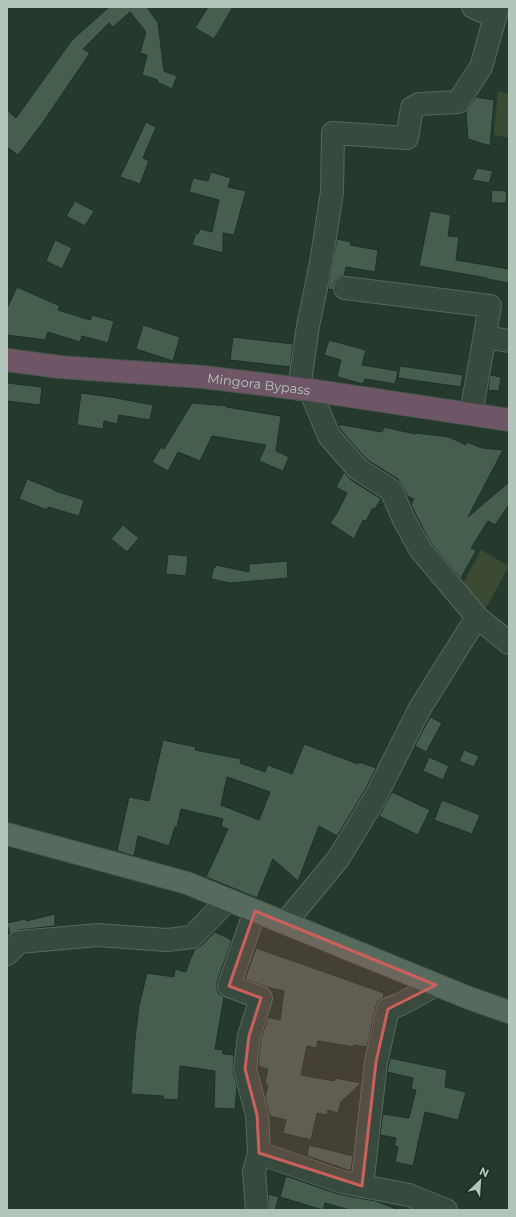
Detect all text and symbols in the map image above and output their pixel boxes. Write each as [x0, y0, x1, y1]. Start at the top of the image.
street label: Mingora Bypass [206, 370, 311, 398]
north arrow [460, 1161, 500, 1201]
text: N [477, 1164, 491, 1180]

